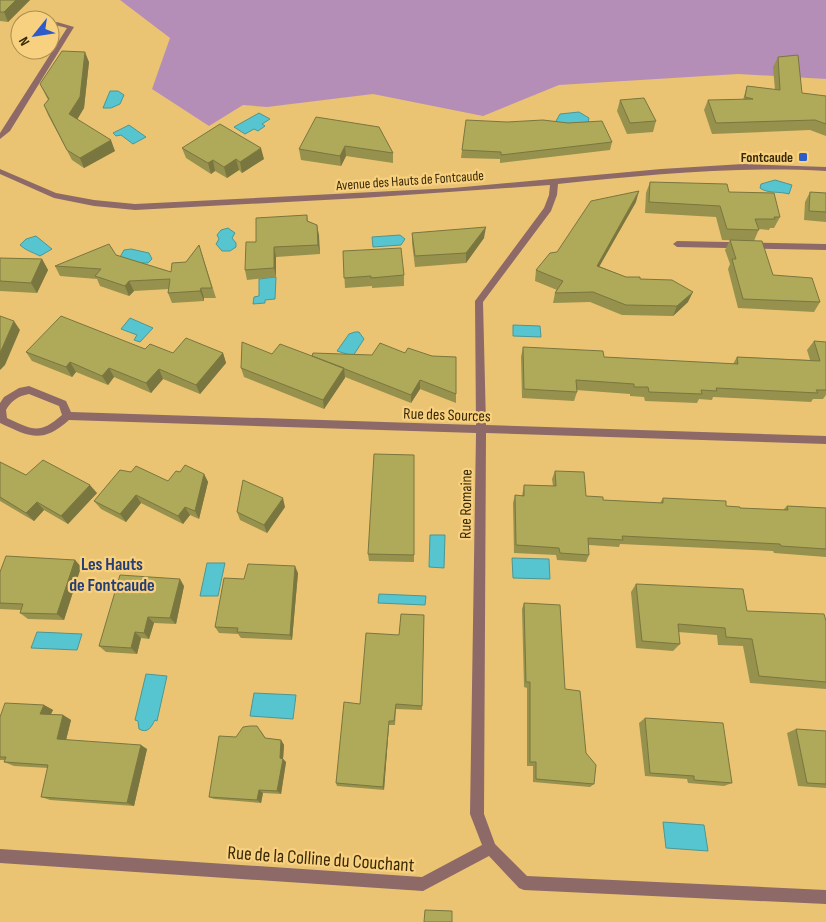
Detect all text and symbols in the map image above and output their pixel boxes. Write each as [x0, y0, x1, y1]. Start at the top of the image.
north arrow [10, 10, 60, 60]
text: N [15, 34, 33, 49]
place label: Fontcaude [741, 149, 793, 166]
marker: Fontcaude [797, 151, 809, 163]
street label: Avenue des Hauts de Fontcaude [335, 167, 484, 194]
street label: Rue des Sources [403, 404, 491, 427]
street label: Rue Romaine [456, 469, 477, 539]
district label: Les Hauts de Fontcaude [69, 554, 155, 596]
street label: Rue de la Colline du Couchant [227, 841, 415, 878]

